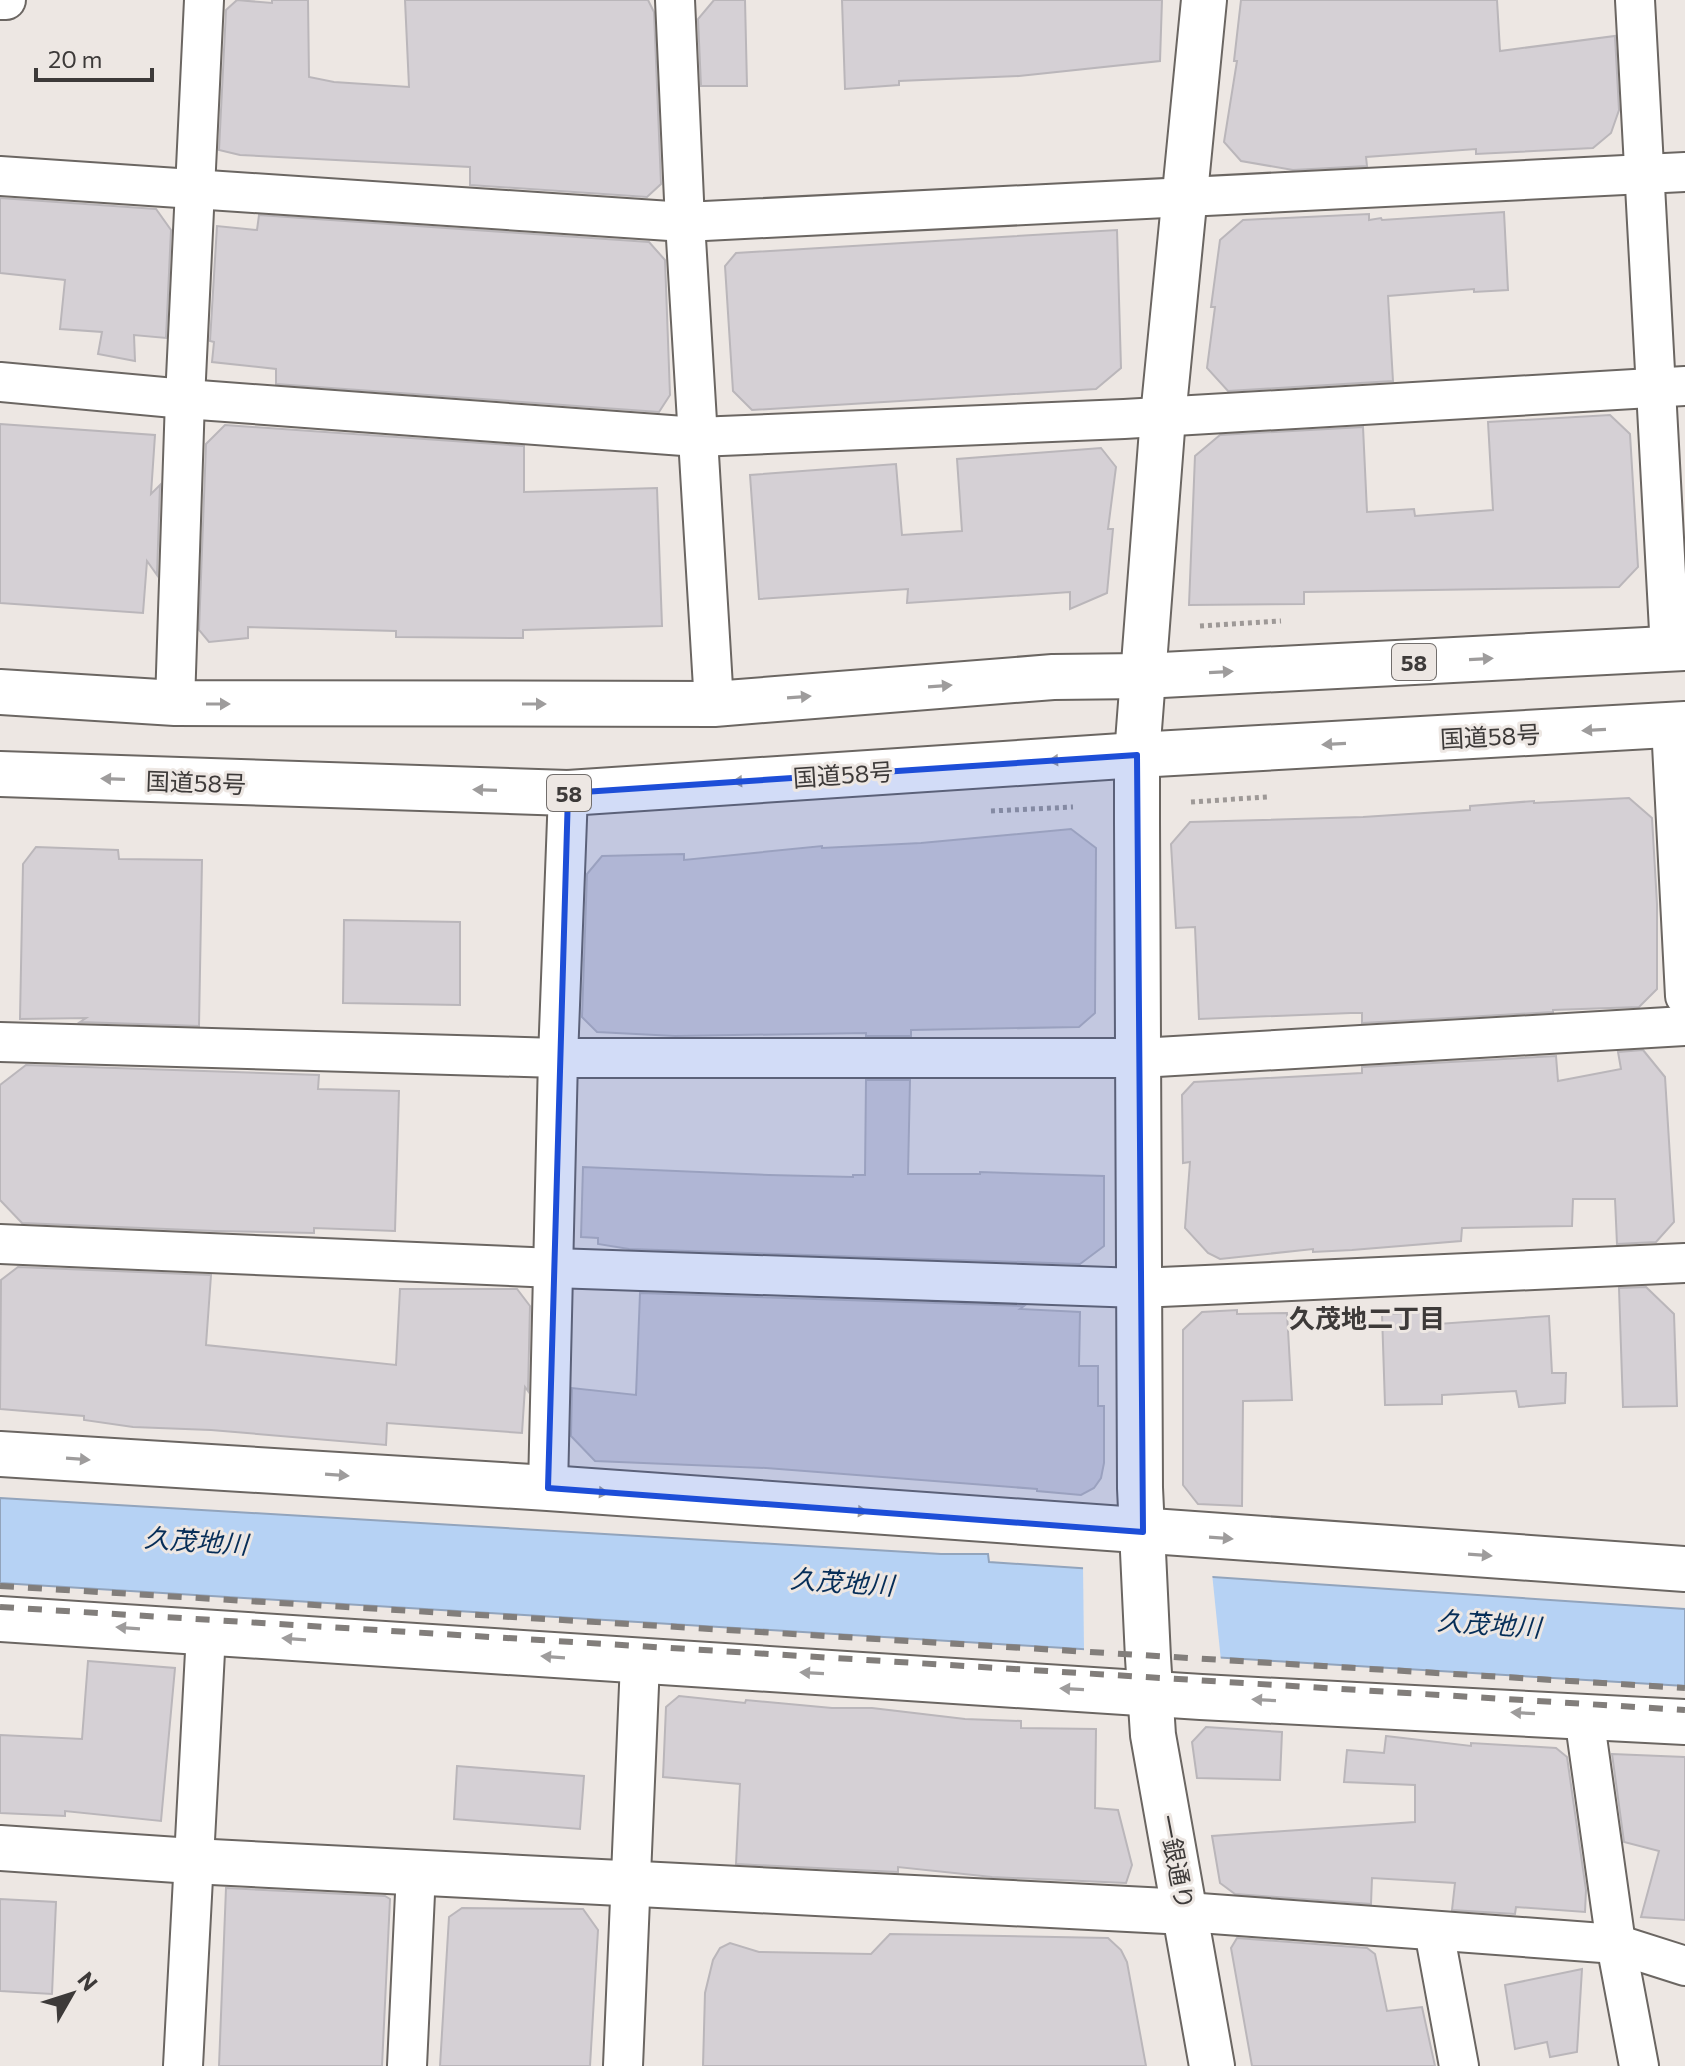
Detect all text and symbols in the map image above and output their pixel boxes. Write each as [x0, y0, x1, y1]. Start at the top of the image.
scale bar [36, 32, 152, 82]
text: 20 m [48, 44, 102, 73]
road number: 58 [1392, 644, 1436, 680]
one-way arrow [1469, 652, 1494, 665]
one-way arrow [1209, 665, 1234, 678]
one-way arrow [928, 679, 953, 692]
one-way arrow [787, 690, 812, 703]
one-way arrow [206, 697, 231, 710]
one-way arrow [522, 698, 547, 710]
street label: 国道58号 [1439, 719, 1541, 753]
one-way arrow [1581, 723, 1606, 736]
one-way arrow [1321, 738, 1346, 751]
one-way arrow [1047, 754, 1072, 767]
street label: 国道58号 [792, 756, 894, 792]
street label: 国道58号 [145, 766, 247, 798]
one-way arrow [100, 772, 125, 785]
road number: 58 [547, 775, 591, 811]
one-way arrow [731, 775, 756, 788]
one-way arrow [472, 784, 497, 797]
district label: 久茂地二丁目 [1289, 1302, 1445, 1333]
one-way arrow [66, 1453, 91, 1466]
one-way arrow [325, 1469, 350, 1482]
one-way arrow [585, 1486, 610, 1499]
one-way arrow [844, 1505, 869, 1518]
water label: 久茂地川 [143, 1521, 252, 1559]
one-way arrow [1209, 1532, 1234, 1545]
one-way arrow [1468, 1549, 1493, 1562]
water label: 久茂地川 [789, 1562, 898, 1600]
water label: 久茂地川 [1436, 1604, 1545, 1642]
one-way arrow [115, 1621, 140, 1634]
one-way arrow [281, 1632, 306, 1645]
one-way arrow [540, 1650, 565, 1663]
one-way arrow [799, 1666, 824, 1679]
one-way arrow [1059, 1682, 1084, 1695]
one-way arrow [1251, 1693, 1276, 1706]
one-way arrow [1510, 1706, 1535, 1719]
street label: 一銀通り [1154, 1812, 1200, 1912]
north arrow [32, 1954, 112, 2034]
text: N [72, 1966, 104, 1996]

